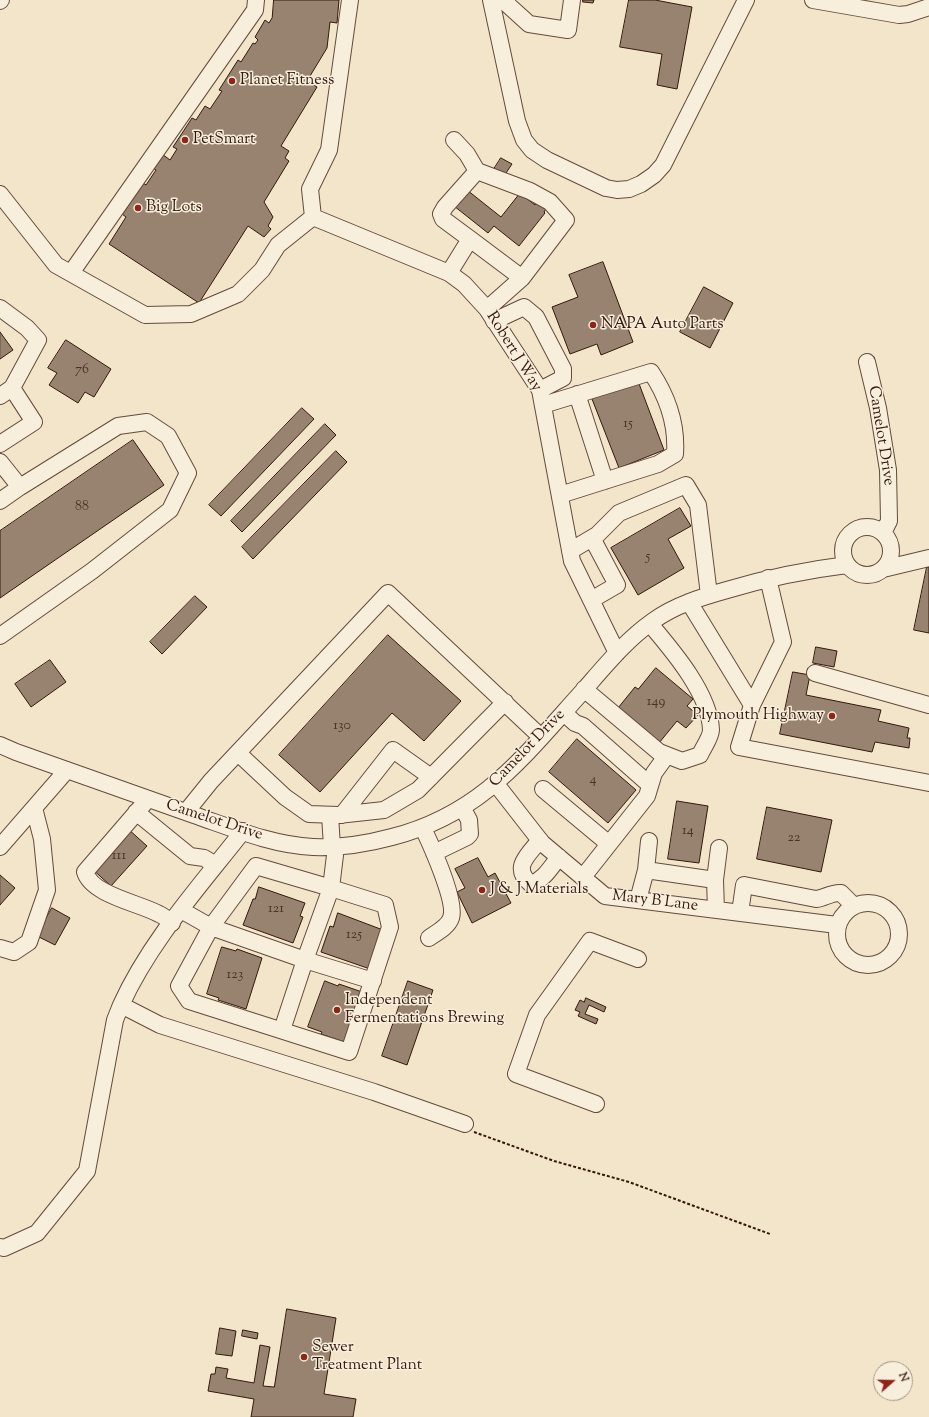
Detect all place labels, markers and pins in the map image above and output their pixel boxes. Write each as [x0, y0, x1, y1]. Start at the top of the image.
place label: Planet Fitness [240, 71, 334, 91]
marker: Planet Fitness [227, 76, 237, 86]
place label: PetSmart [193, 130, 256, 150]
marker: PetSmart [180, 135, 190, 145]
place label: Big Lots [146, 198, 202, 218]
marker: Big Lots [133, 203, 143, 213]
place label: NAPA Auto Parts [601, 315, 723, 335]
marker: NAPA Auto Parts [588, 320, 598, 330]
place label: Plymouth Highway [692, 706, 824, 726]
marker: Plymouth Highway [827, 711, 837, 721]
place label: J & J Materials [490, 880, 588, 900]
marker: J & J Materials [477, 885, 487, 895]
place label: Independent Fermentations Brewing [345, 991, 504, 1029]
marker: Independent Fermentations Brewing [332, 1005, 342, 1015]
place label: Sewer Treatment Plant [312, 1338, 422, 1376]
marker: Sewer Treatment Plant [299, 1352, 309, 1362]

